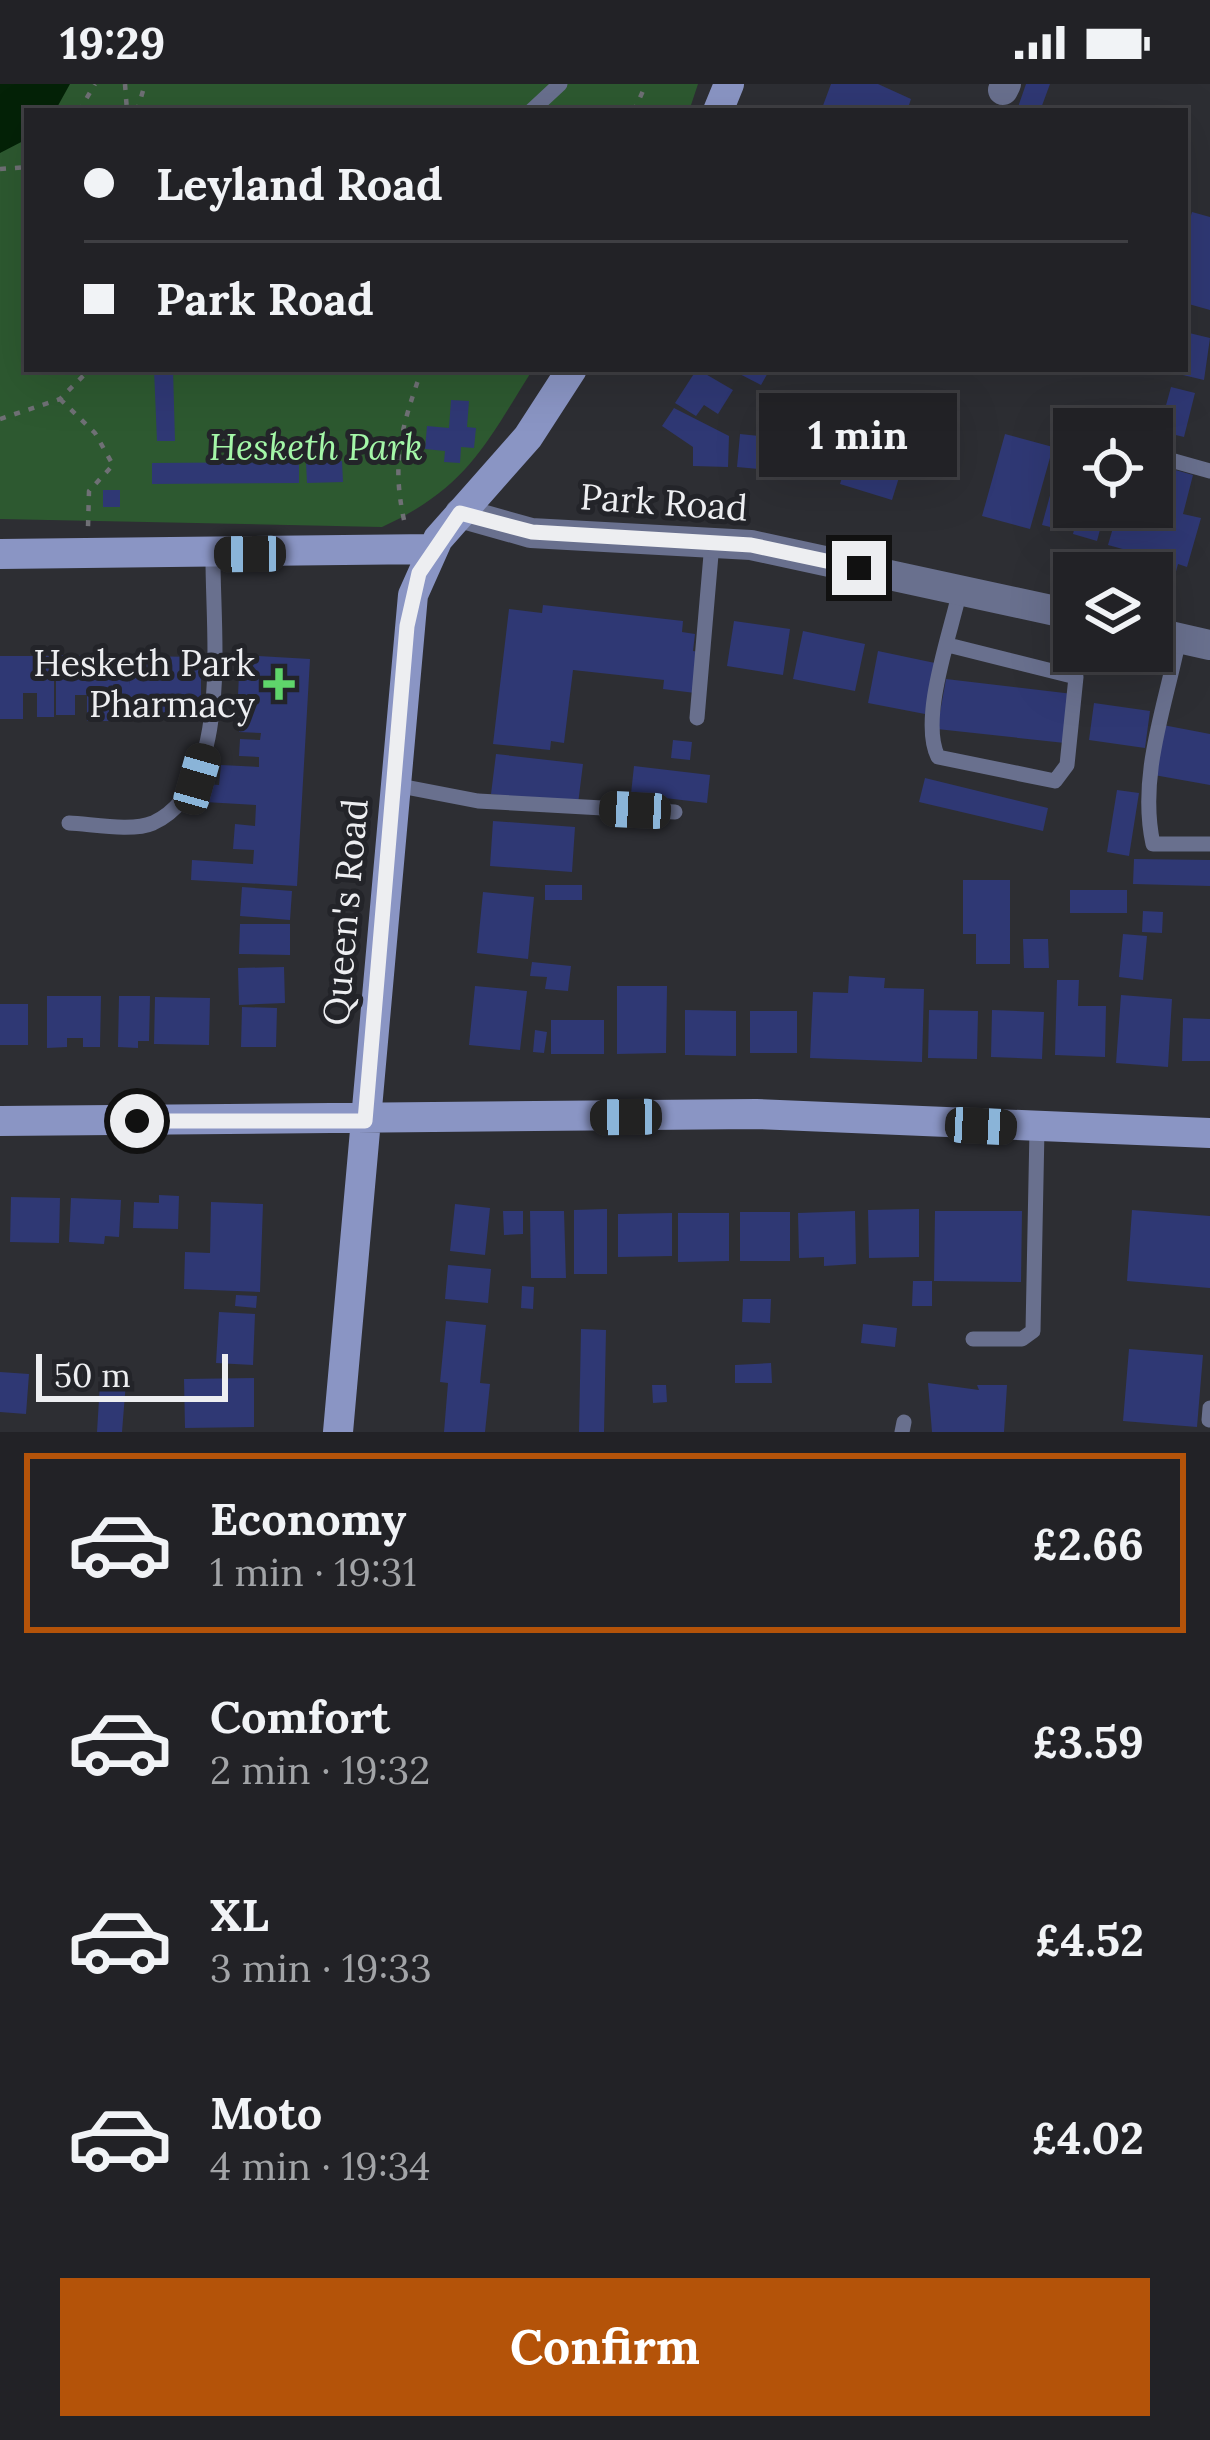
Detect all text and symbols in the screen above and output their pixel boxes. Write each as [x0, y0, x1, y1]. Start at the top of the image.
text: 19:29 [60, 14, 165, 71]
text: Leyland Road [156, 155, 443, 212]
text: Park Road [156, 270, 374, 327]
callout: 1 min [760, 394, 958, 478]
map controls [1053, 408, 1173, 672]
button: locate [1053, 408, 1173, 528]
text: 1 min [808, 410, 908, 460]
park label: Hesketh Park [209, 424, 423, 470]
street label: Park Road [579, 473, 749, 531]
car [214, 535, 286, 573]
route end [832, 541, 886, 595]
button: layers [1053, 552, 1173, 672]
place label: Hesketh Park Pharmacy [33, 640, 256, 727]
marker: Hesketh Park Pharmacy [266, 671, 292, 697]
car [170, 739, 224, 819]
car [598, 790, 672, 830]
street label: Queen's Road [312, 797, 378, 1027]
route start [110, 1094, 164, 1148]
car [590, 1098, 662, 1136]
car [944, 1106, 1018, 1146]
scale bar [36, 1348, 228, 1401]
text: 50 m [54, 1354, 131, 1396]
icon: car [66, 1489, 174, 1597]
text: Economy [210, 1490, 406, 1547]
text: £2.66 [1032, 1515, 1144, 1572]
text: 1 min · 19:31 [210, 1547, 417, 1597]
icon: car [66, 1687, 174, 1795]
text: Comfort [210, 1688, 390, 1745]
text: £3.59 [1032, 1713, 1144, 1770]
text: 2 min · 19:32 [210, 1745, 430, 1795]
icon: car [66, 1885, 174, 1993]
text: XL [210, 1886, 269, 1943]
text: £4.52 [1035, 1911, 1144, 1968]
text: 3 min · 19:33 [210, 1943, 432, 1993]
icon: car [66, 2083, 174, 2191]
text: Moto [210, 2084, 322, 2141]
text: £4.02 [1031, 2109, 1144, 2166]
text: 4 min · 19:34 [210, 2141, 431, 2191]
button: Confirm [60, 2278, 1150, 2416]

